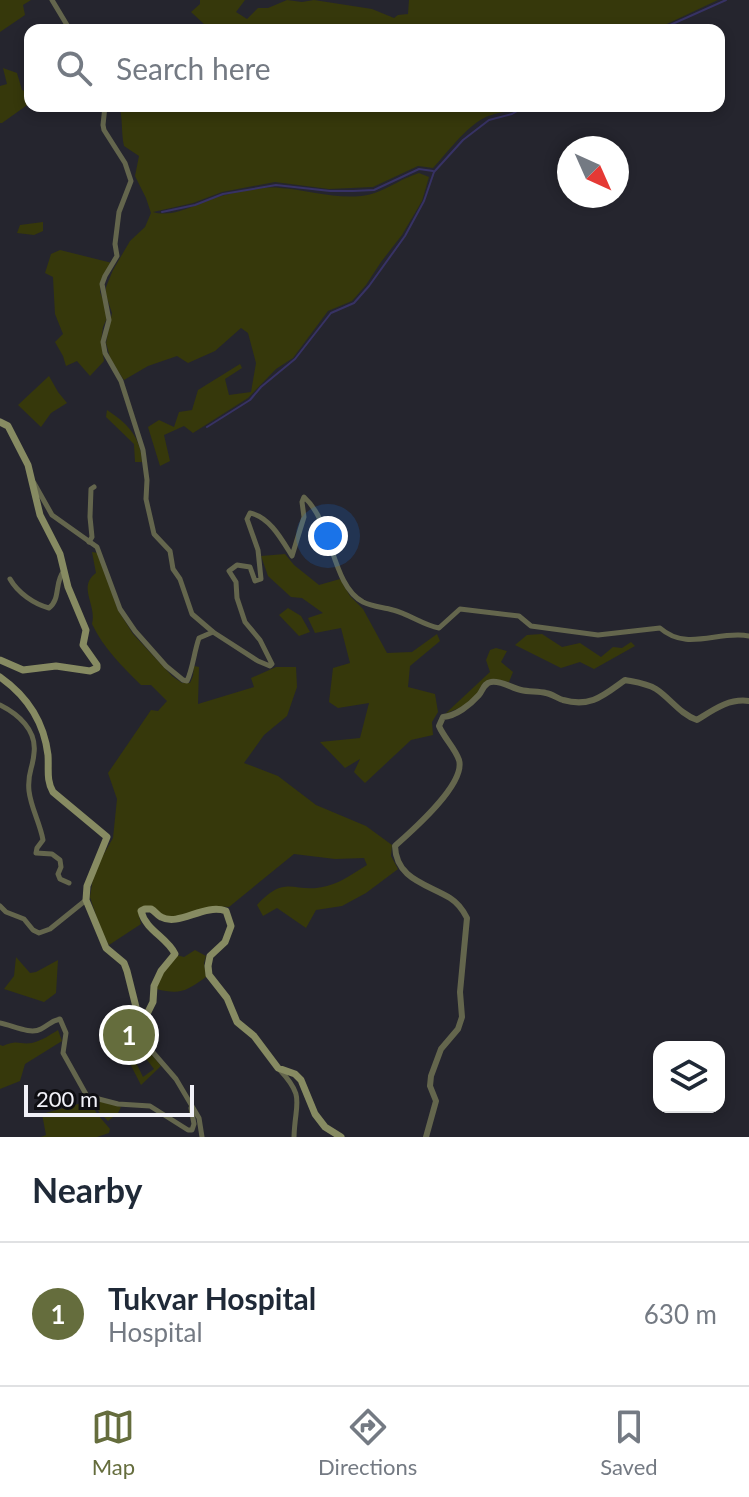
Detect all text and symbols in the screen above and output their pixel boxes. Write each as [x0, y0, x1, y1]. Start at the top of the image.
search box [24, 24, 725, 112]
icon: search [52, 46, 96, 90]
text: Search here [116, 50, 271, 86]
north arrow [557, 136, 629, 208]
your location [308, 516, 348, 556]
pin: 1 [103, 1005, 155, 1065]
map controls [653, 1041, 725, 1113]
button: layers [653, 1041, 725, 1113]
scale bar [24, 1081, 194, 1117]
text: 200 m [36, 1085, 98, 1112]
text: Nearby [32, 1169, 143, 1210]
text: Tukvar Hospital [108, 1280, 316, 1316]
text: 1 [50, 1298, 66, 1330]
text: 630 m [644, 1298, 717, 1330]
text: Hospital [108, 1316, 203, 1348]
tab: Map [91, 1405, 135, 1480]
tab: Directions [318, 1405, 417, 1480]
tab: Saved [600, 1405, 658, 1480]

